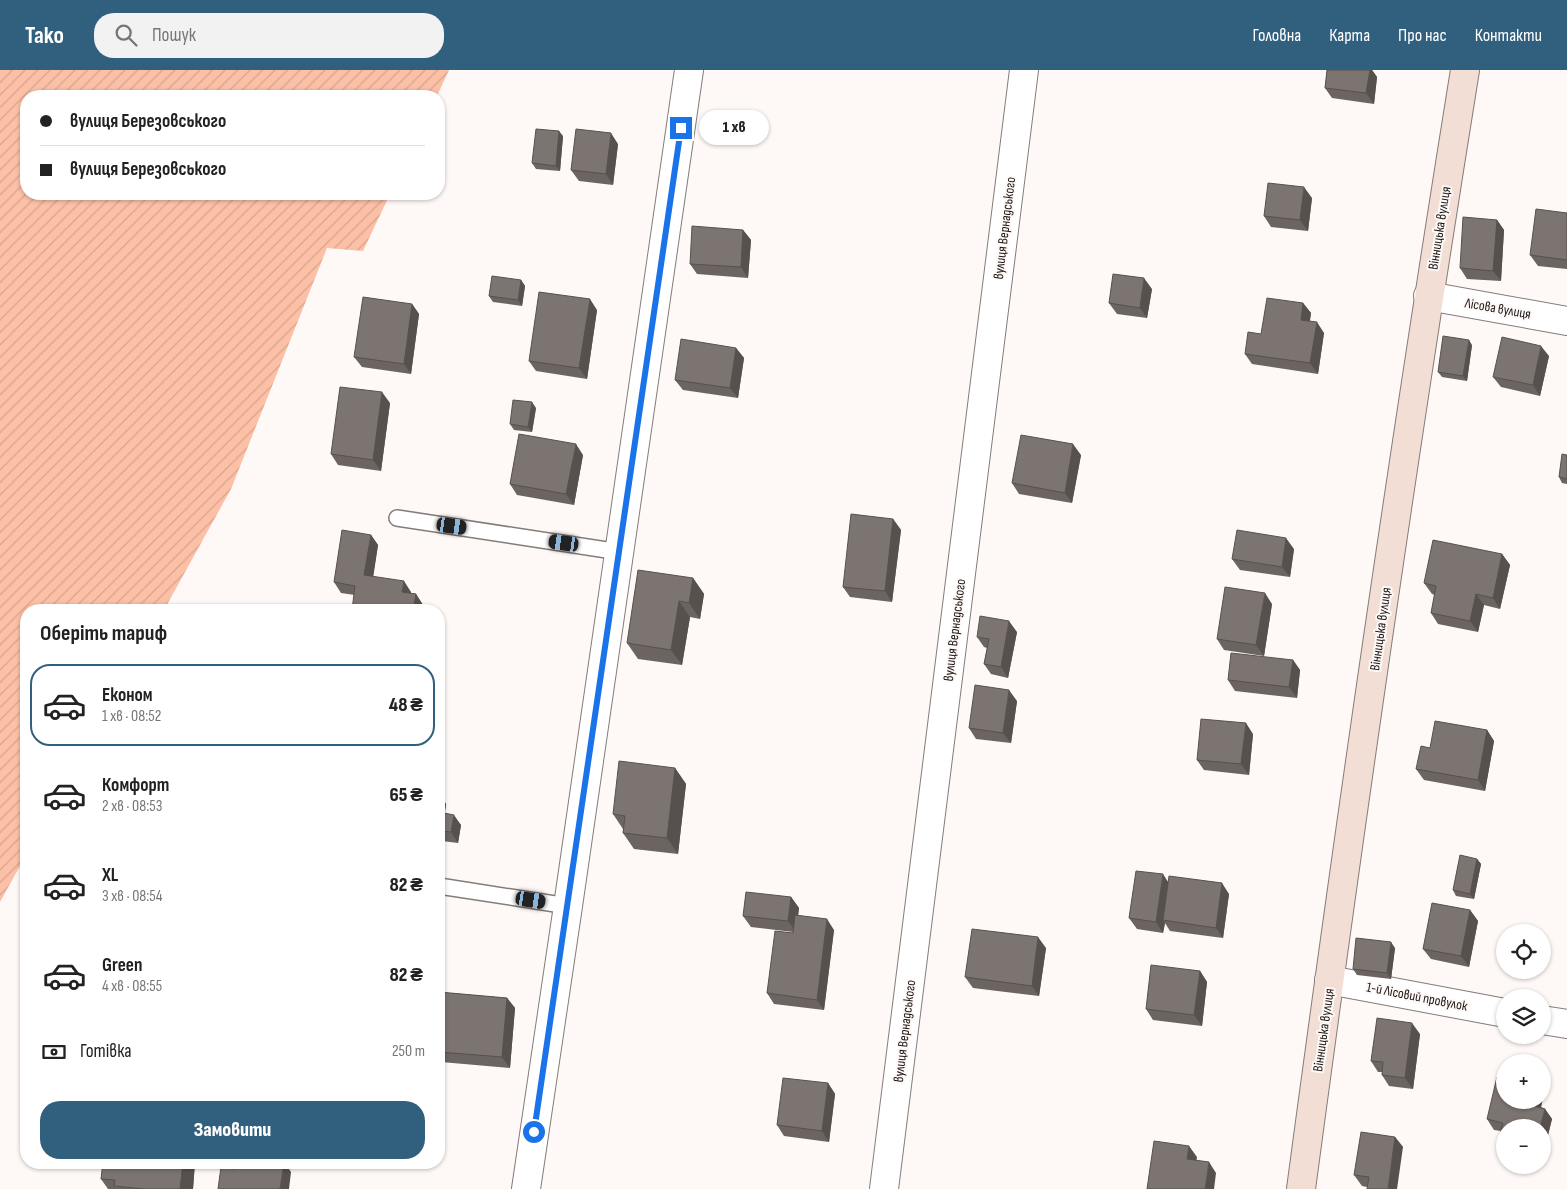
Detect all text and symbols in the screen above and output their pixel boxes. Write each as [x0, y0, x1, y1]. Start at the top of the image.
search box [94, 13, 444, 58]
text: Tako [25, 21, 64, 50]
icon: search [112, 21, 140, 49]
text: Пошук [152, 24, 196, 47]
text: Головна [1253, 25, 1301, 46]
text: Карта [1329, 25, 1370, 46]
text: Про нас [1398, 25, 1447, 46]
text: Контакти [1475, 25, 1542, 46]
text: вулиця Березовського [70, 110, 226, 133]
callout: 1 хв [698, 110, 768, 146]
route end [670, 117, 692, 139]
text: 1 хв [722, 118, 746, 137]
text: вулиця Березовського [70, 158, 226, 181]
street label: вулиця Вернадського [990, 176, 1019, 280]
street label: Вінницька вулиця [1425, 185, 1454, 271]
street label: Лісова вулиця [1463, 294, 1532, 323]
car [436, 516, 467, 536]
car [548, 533, 579, 553]
street label: вулиця Вернадського [940, 578, 969, 682]
street label: Вінницька вулиця [1366, 586, 1395, 672]
text: Оберіть тариф [40, 620, 167, 647]
icon: car [42, 683, 87, 728]
text: Економ [102, 684, 153, 707]
text: 48 ₴ [389, 694, 423, 717]
text: 1 хв · 08:52 [102, 707, 161, 726]
icon: car [42, 773, 87, 818]
text: Комфорт [102, 774, 169, 797]
text: 65 ₴ [390, 784, 423, 807]
text: 2 хв · 08:53 [102, 797, 162, 816]
icon: car [42, 863, 87, 908]
text: XL [102, 864, 118, 887]
text: 82 ₴ [389, 874, 423, 897]
text: 3 хв · 08:54 [102, 887, 163, 906]
car [515, 890, 546, 910]
map controls [1496, 924, 1551, 1174]
button: locate [1496, 924, 1551, 979]
icon: car [42, 953, 87, 998]
text: Green [102, 954, 142, 977]
text: 82 ₴ [389, 964, 423, 987]
text: 4 хв · 08:55 [102, 977, 162, 996]
street label: 1-й Лісовий провулок [1365, 978, 1470, 1015]
street label: вулиця Вернадського [890, 979, 919, 1083]
street label: Вінницька вулиця [1309, 987, 1338, 1073]
button: layers [1496, 989, 1551, 1044]
icon: cash [40, 1038, 68, 1066]
text: Готівка [80, 1040, 132, 1063]
text: 250 m [392, 1042, 425, 1061]
button: + [1496, 1054, 1551, 1109]
button: Замовити [40, 1101, 425, 1159]
button: − [1496, 1119, 1551, 1174]
route start [523, 1121, 545, 1143]

